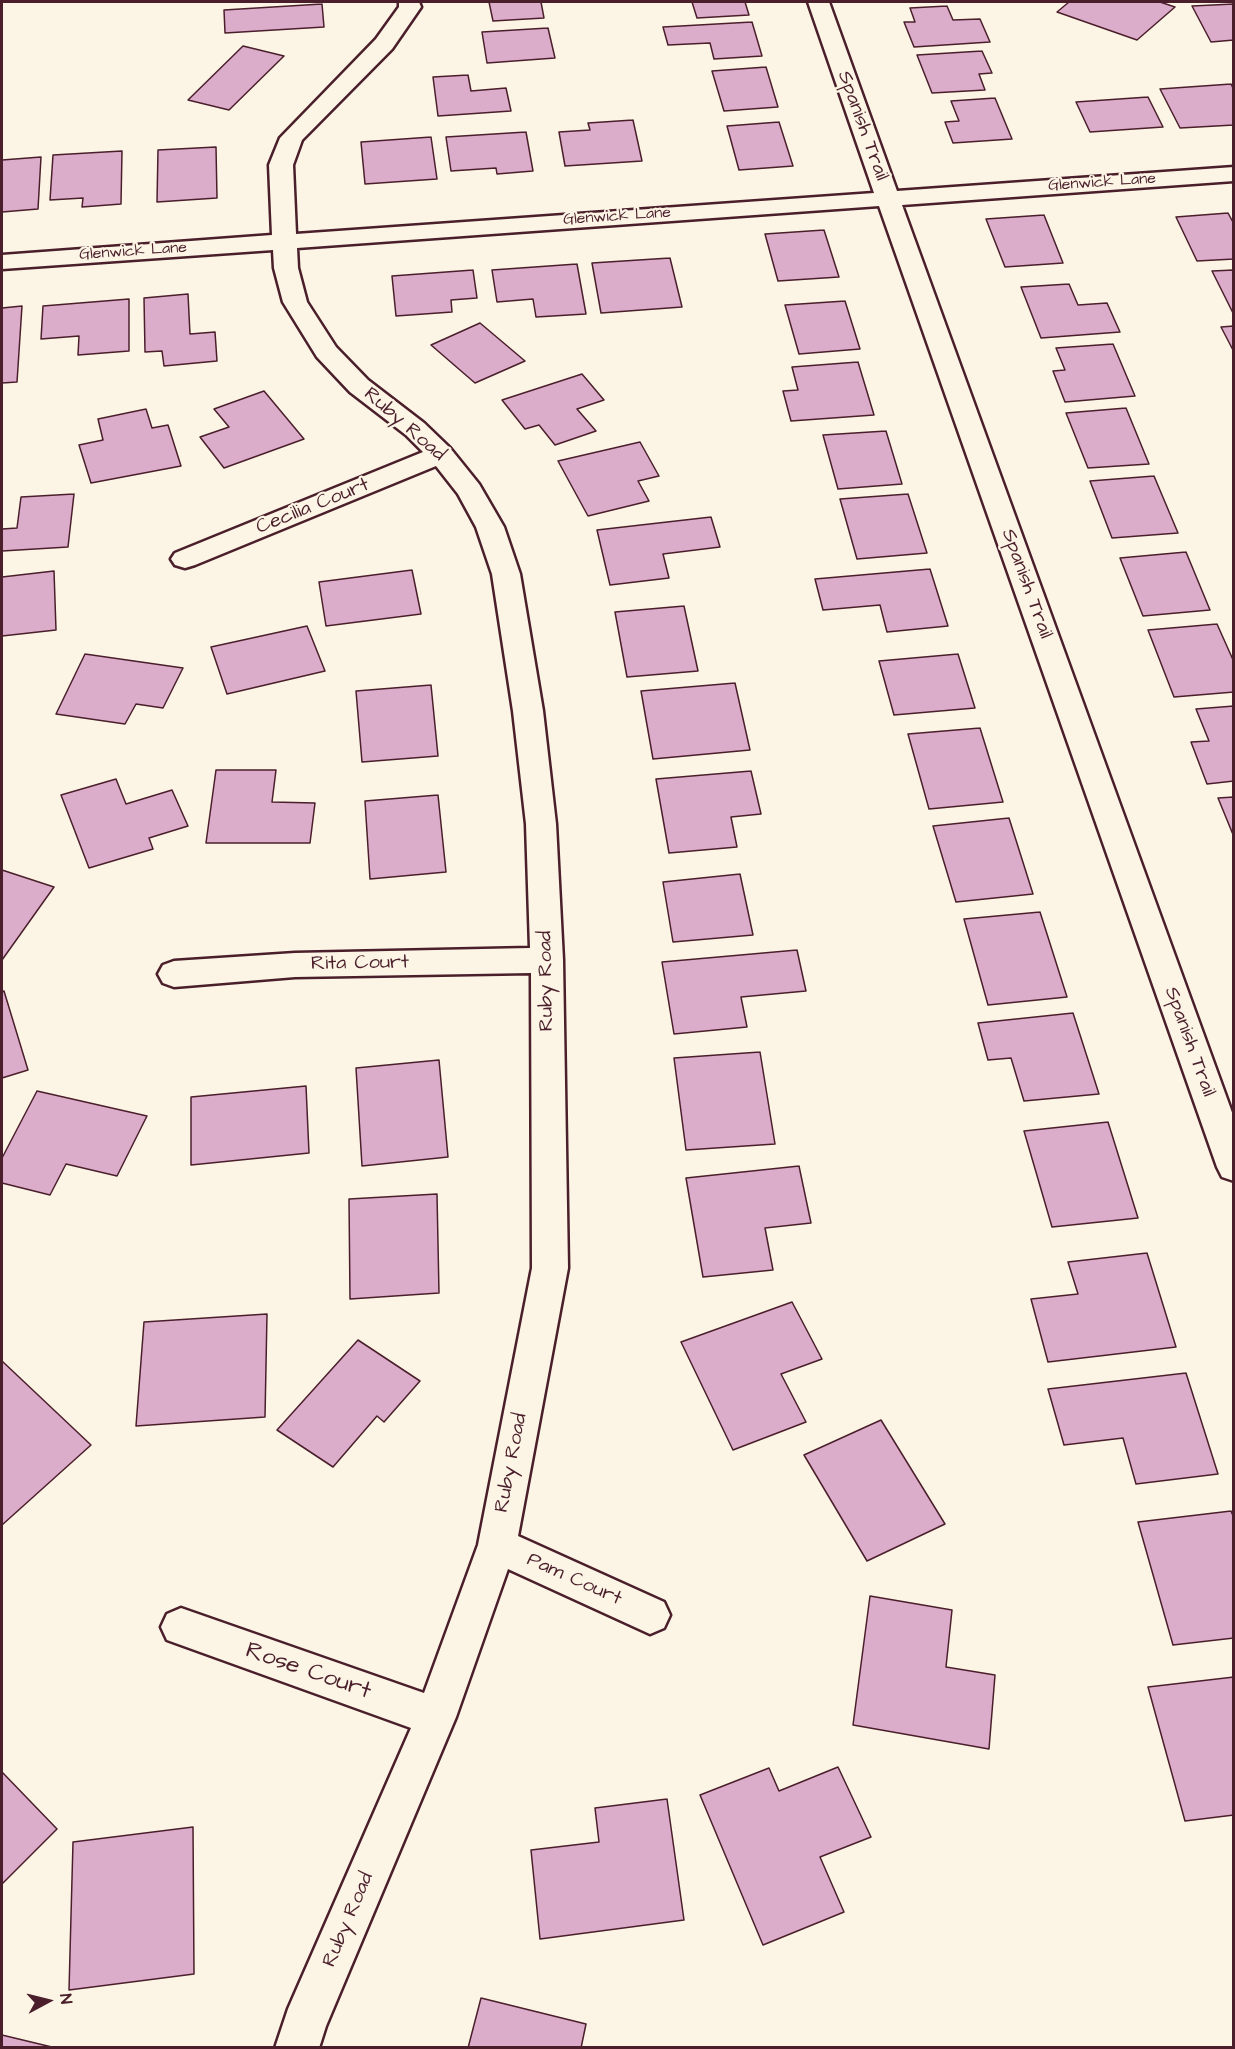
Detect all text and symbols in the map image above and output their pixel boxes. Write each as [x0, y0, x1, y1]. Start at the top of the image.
street label: Spanish Trail [831, 68, 893, 184]
street label: Glenwick Lane [1048, 170, 1156, 196]
street label: Glenwick Lane [563, 204, 671, 230]
street label: Glenwick Lane [79, 239, 187, 265]
street label: Ruby Road [358, 383, 450, 467]
street label: Cecilia Court [253, 473, 373, 541]
street label: Spanish Trail [995, 526, 1057, 642]
street label: Ruby Road [534, 931, 560, 1031]
street label: Rita Court [311, 951, 409, 977]
street label: Spanish Trail [1158, 984, 1220, 1100]
street label: Ruby Road [491, 1411, 533, 1515]
street label: Pam Court [523, 1548, 625, 1612]
street label: Rose Court [241, 1637, 375, 1707]
street label: Ruby Road [318, 1869, 380, 1971]
north arrow [18, 1971, 78, 2031]
text: N [54, 1992, 77, 2005]

